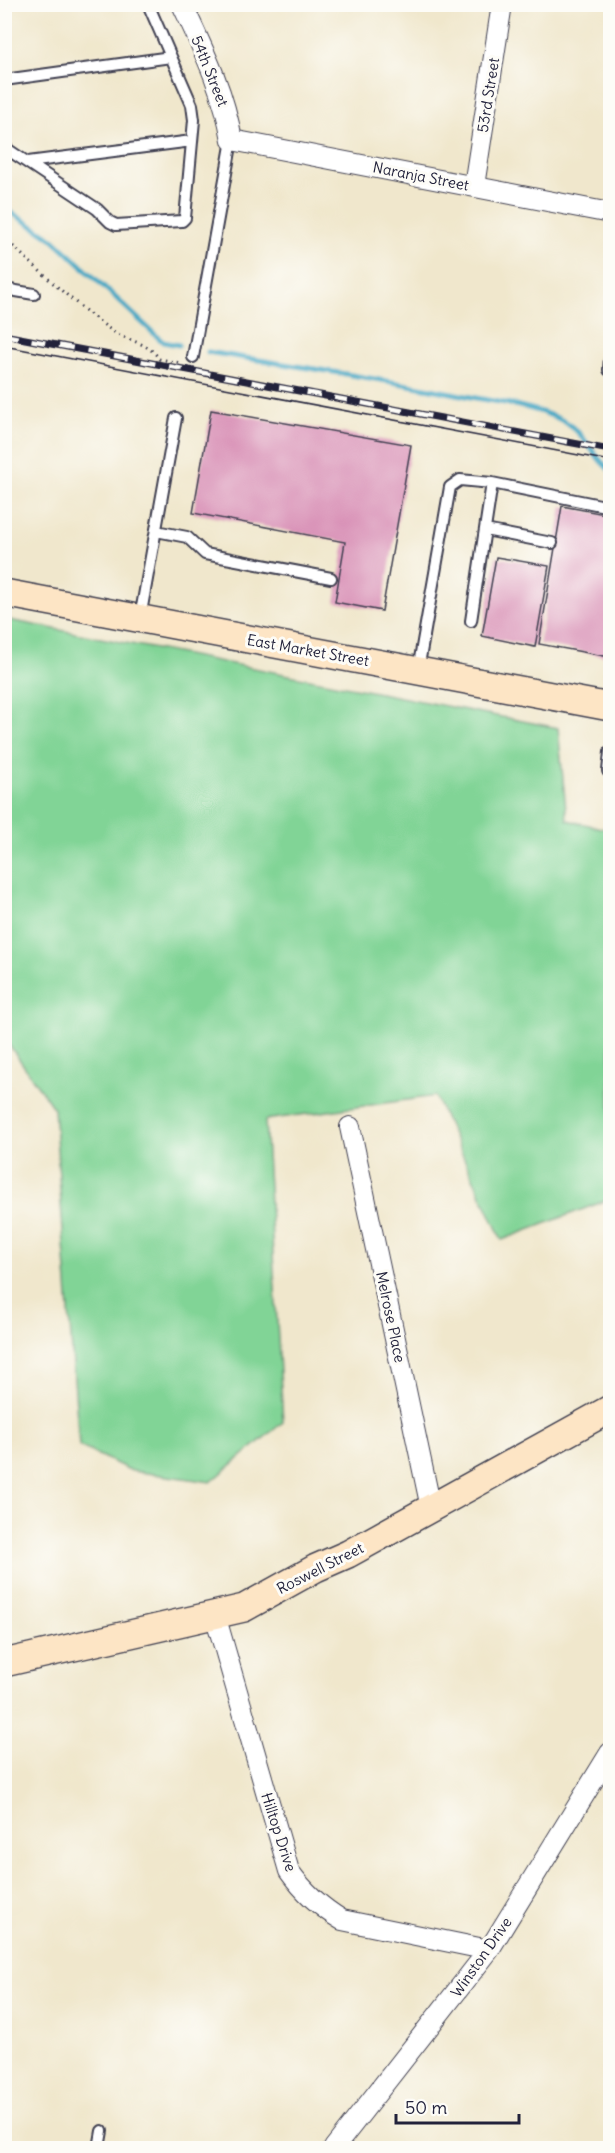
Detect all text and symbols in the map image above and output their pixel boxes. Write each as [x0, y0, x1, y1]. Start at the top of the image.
street label: 54th Street [187, 33, 233, 109]
street label: 53rd Street [473, 56, 503, 134]
street label: Naranja Street [371, 157, 471, 195]
street label: East Market Street [245, 630, 371, 670]
street label: Melrose Place [372, 1270, 410, 1364]
street label: Roswell Street [273, 1538, 367, 1598]
street label: Hilltop Drive [257, 1790, 301, 1874]
street label: Winston Drive [446, 1913, 516, 2001]
scale bar [396, 2087, 519, 2125]
text: 50 m [405, 2096, 447, 2119]

